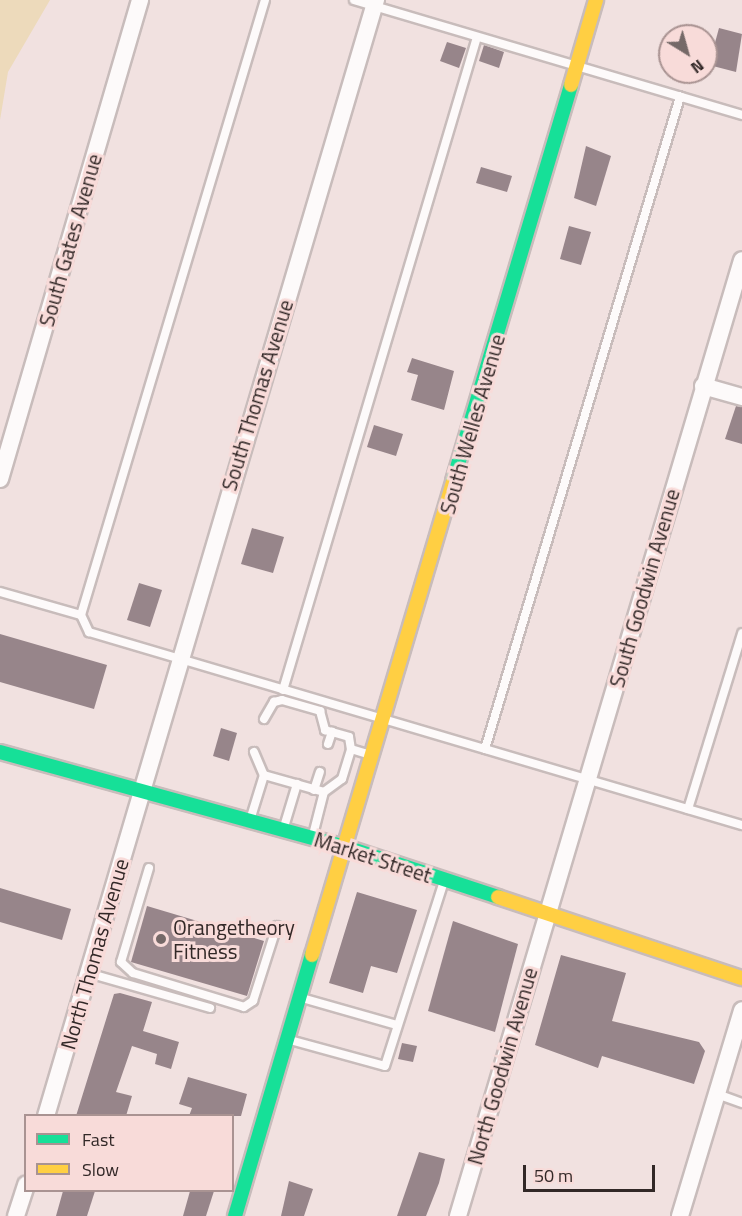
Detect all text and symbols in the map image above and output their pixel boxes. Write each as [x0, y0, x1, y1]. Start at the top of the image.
north arrow [658, 24, 718, 84]
text: N [686, 54, 709, 80]
street label: South Gates Avenue [33, 151, 107, 329]
street label: South Thomas Avenue [216, 296, 298, 494]
street label: South Welles Avenue [434, 331, 510, 517]
street label: South Goodwin Avenue [604, 486, 684, 690]
street label: Market Street [311, 826, 435, 888]
street label: North Thomas Avenue [55, 856, 133, 1052]
place label: Orangetheory Fitness [173, 914, 295, 964]
marker: Orangetheory Fitness [154, 932, 168, 946]
street label: North Goodwin Avenue [462, 964, 542, 1168]
legend [24, 1114, 234, 1192]
text: Fast [82, 1126, 115, 1153]
scale bar [526, 1153, 658, 1191]
text: Slow [82, 1156, 119, 1183]
text: 50 m [534, 1162, 573, 1189]

